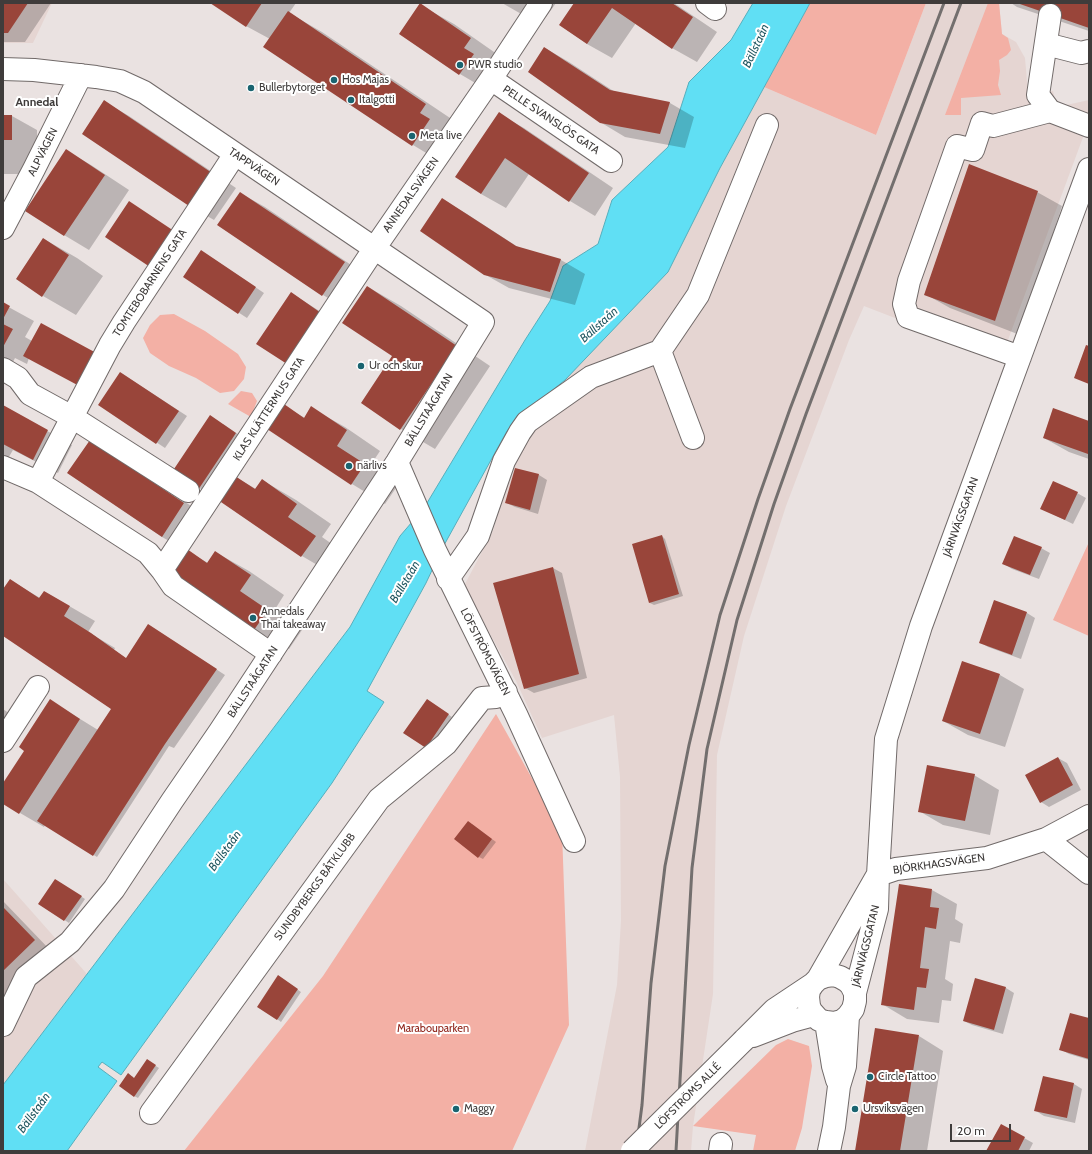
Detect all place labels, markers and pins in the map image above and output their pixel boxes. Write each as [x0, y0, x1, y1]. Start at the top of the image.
place label: PWR studio [468, 58, 522, 72]
marker: PWR studio [455, 60, 465, 70]
place label: Hos Majas [342, 73, 389, 87]
marker: Hos Majas [329, 75, 339, 85]
place label: Bullerbytorget [259, 81, 325, 95]
marker: Bullerbytorget [246, 83, 256, 93]
place label: Italgotti [359, 93, 394, 107]
marker: Italgotti [346, 95, 356, 105]
place label: Meta live [420, 129, 462, 143]
marker: Meta live [407, 131, 417, 141]
place label: Ur och skur [369, 359, 421, 373]
marker: Ur och skur [356, 361, 366, 371]
place label: närlivs [357, 459, 387, 473]
marker: närlivs [344, 461, 354, 471]
place label: Annedals Thai takeaway [261, 605, 326, 631]
marker: Annedals Thai takeaway [248, 613, 258, 623]
place label: Circle Tattoo [878, 1070, 936, 1084]
marker: Circle Tattoo [865, 1072, 875, 1082]
place label: Maggy [464, 1102, 495, 1116]
place label: Ursviksvägen [863, 1102, 924, 1116]
marker: Maggy [451, 1104, 461, 1114]
marker: Ursviksvägen [850, 1104, 860, 1114]

